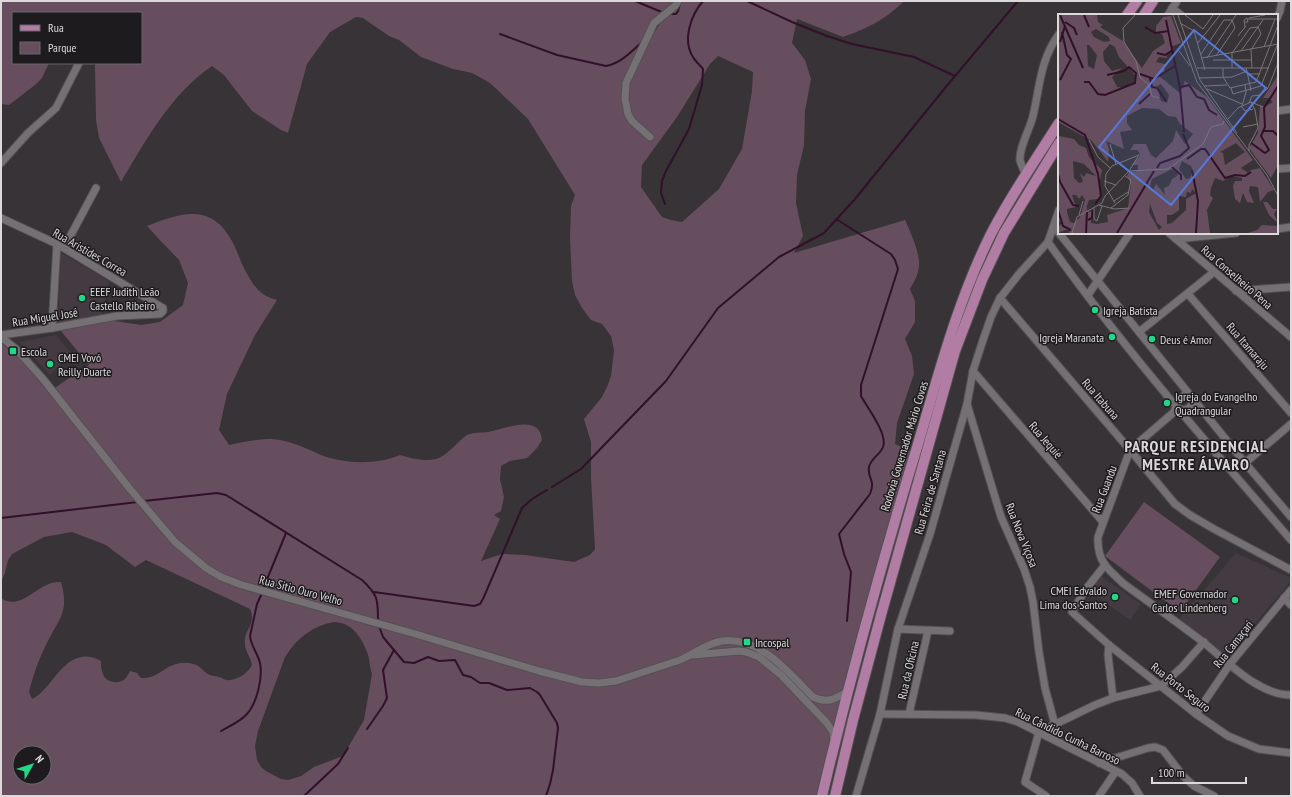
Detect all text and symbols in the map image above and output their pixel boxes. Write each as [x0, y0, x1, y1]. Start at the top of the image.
legend [12, 12, 142, 64]
inset map [1058, 14, 1278, 234]
text: Rua [48, 20, 64, 35]
text: Parque [48, 40, 77, 55]
street label: Rua Aristides Correa [50, 225, 130, 279]
street label: Rua Conselheiro Pena [1198, 242, 1276, 312]
place label: EEEF Judith Leão Castello Ribeiro [90, 284, 159, 313]
marker: EEEF Judith Leão Castello Ribeiro [77, 293, 87, 303]
place label: Igreja Batista [1103, 303, 1158, 318]
street label: Rua Miguel José [11, 304, 79, 330]
marker: Igreja Batista [1090, 305, 1100, 315]
street label: Rua Itamaraju [1223, 319, 1273, 373]
place label: Igreja Maranata [1039, 330, 1104, 345]
marker: Igreja Maranata [1107, 332, 1117, 342]
place label: Deus é Amor [1160, 332, 1213, 347]
marker: Deus é Amor [1147, 334, 1157, 344]
place label: Escola [21, 344, 47, 359]
marker: Escola [8, 346, 18, 356]
place label: CMEI Vovó Reilly Duarte [58, 350, 111, 379]
marker: CMEI Vovó Reilly Duarte [45, 359, 55, 369]
street label: Rua Itabuna [1079, 375, 1123, 423]
street label: Rodovia Governador Mário Covas [877, 379, 931, 513]
place label: Igreja do Evangelho Quadrangular [1175, 389, 1257, 418]
marker: Igreja do Evangelho Quadrangular [1162, 398, 1172, 408]
street label: Rua Jequié [1026, 418, 1066, 462]
district label: PARQUE RESIDENCIAL MESTRE ÁLVARO [1124, 436, 1268, 474]
street label: Rua Feira de Santana [911, 448, 949, 536]
street label: Rua Guandu [1088, 463, 1120, 515]
street label: Rua Nova Viçosa [1002, 501, 1042, 569]
street label: Rua Sitio Ouro Velho [258, 572, 344, 608]
place label: CMEI Edvaldo Lima dos Santos [1040, 583, 1107, 612]
place label: EMEF Governador Carlos Lindenberg [1152, 586, 1228, 615]
marker: CMEI Edvaldo Lima dos Santos [1110, 592, 1120, 602]
marker: EMEF Governador Carlos Lindenberg [1230, 595, 1240, 605]
street label: Rua Camaçari [1210, 617, 1256, 671]
place label: Incospal [755, 635, 789, 650]
marker: Incospal [742, 637, 752, 647]
street label: Rua da Oficina [894, 639, 922, 701]
street label: Rua Porto Seguro [1148, 659, 1214, 715]
street label: Rua Cândido Cunha Barroso [1013, 704, 1123, 768]
north arrow [12, 745, 52, 785]
text: N [32, 752, 47, 765]
scale bar [1152, 759, 1246, 785]
text: 100 m [1158, 765, 1185, 780]

